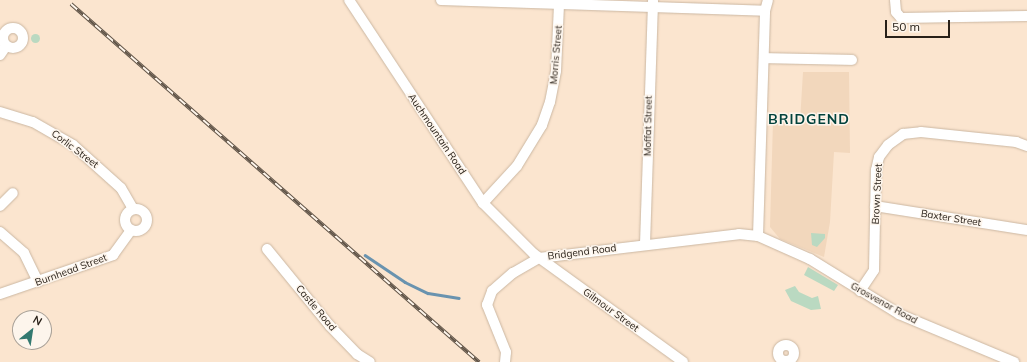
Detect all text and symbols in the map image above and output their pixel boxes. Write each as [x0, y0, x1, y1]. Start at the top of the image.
scale bar [887, 12, 952, 38]
text: 50 m [892, 19, 920, 34]
street label: Morris Street [547, 25, 565, 85]
street label: Auchmountain Road [405, 91, 469, 177]
street label: Moffat Street [641, 96, 655, 156]
district label: BRIDGEND [768, 111, 850, 127]
street label: Corlic Street [49, 127, 101, 171]
street label: Brown Street [869, 163, 885, 225]
street label: Baxter Street [920, 207, 982, 229]
street label: Bridgend Road [547, 242, 617, 262]
street label: Burnhead Street [33, 251, 109, 289]
street label: Grosvenor Road [849, 280, 919, 326]
street label: Castle Road [293, 283, 339, 333]
street label: Gilmour Street [581, 286, 641, 334]
north arrow [12, 310, 52, 350]
text: N [30, 312, 45, 329]

